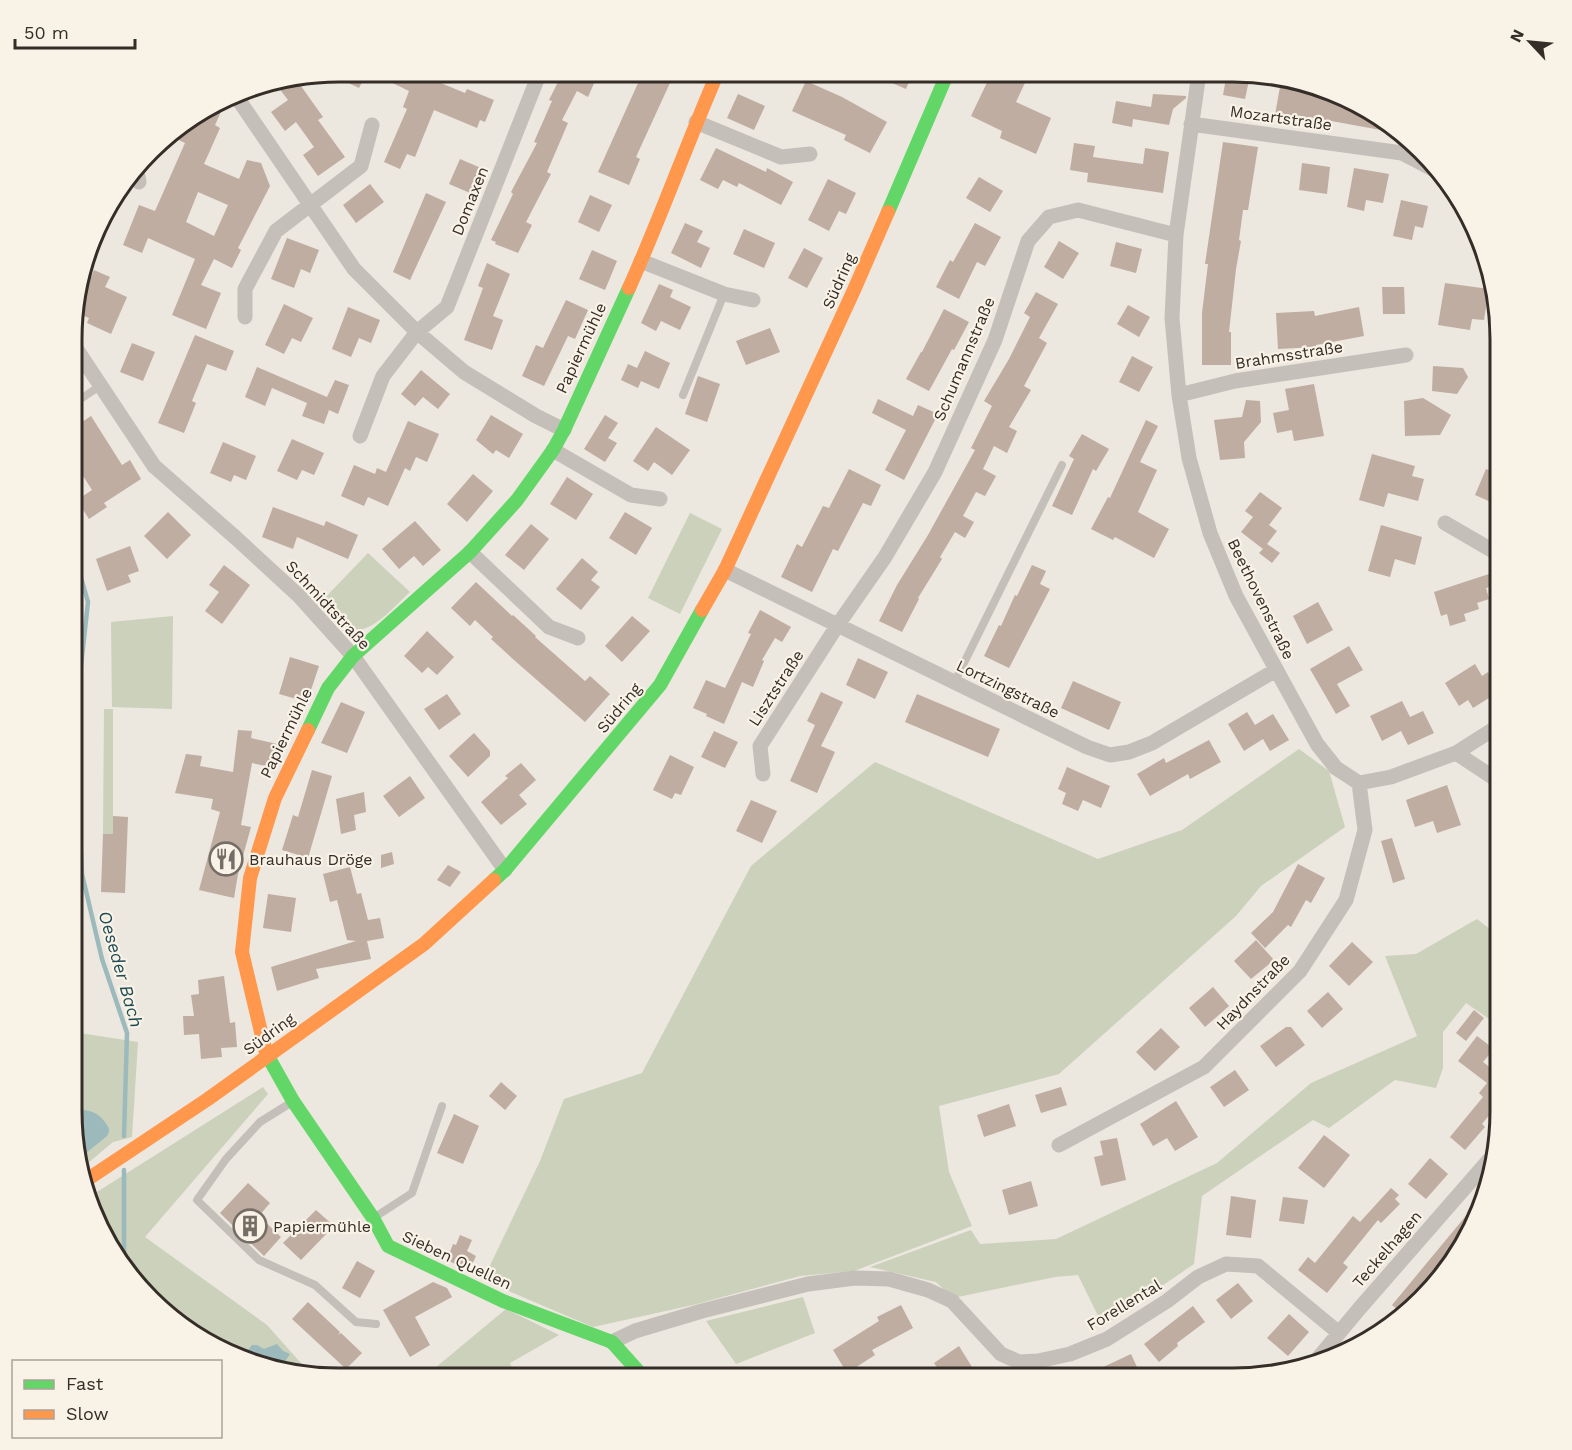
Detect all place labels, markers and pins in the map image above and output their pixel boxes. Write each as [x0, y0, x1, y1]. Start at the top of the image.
restaurant icon: Brauhaus Dröge [208, 841, 244, 877]
place label: Brauhaus Dröge [249, 850, 372, 869]
building icon: Papiermühle [232, 1208, 268, 1244]
place label: Papiermühle [273, 1217, 371, 1236]

